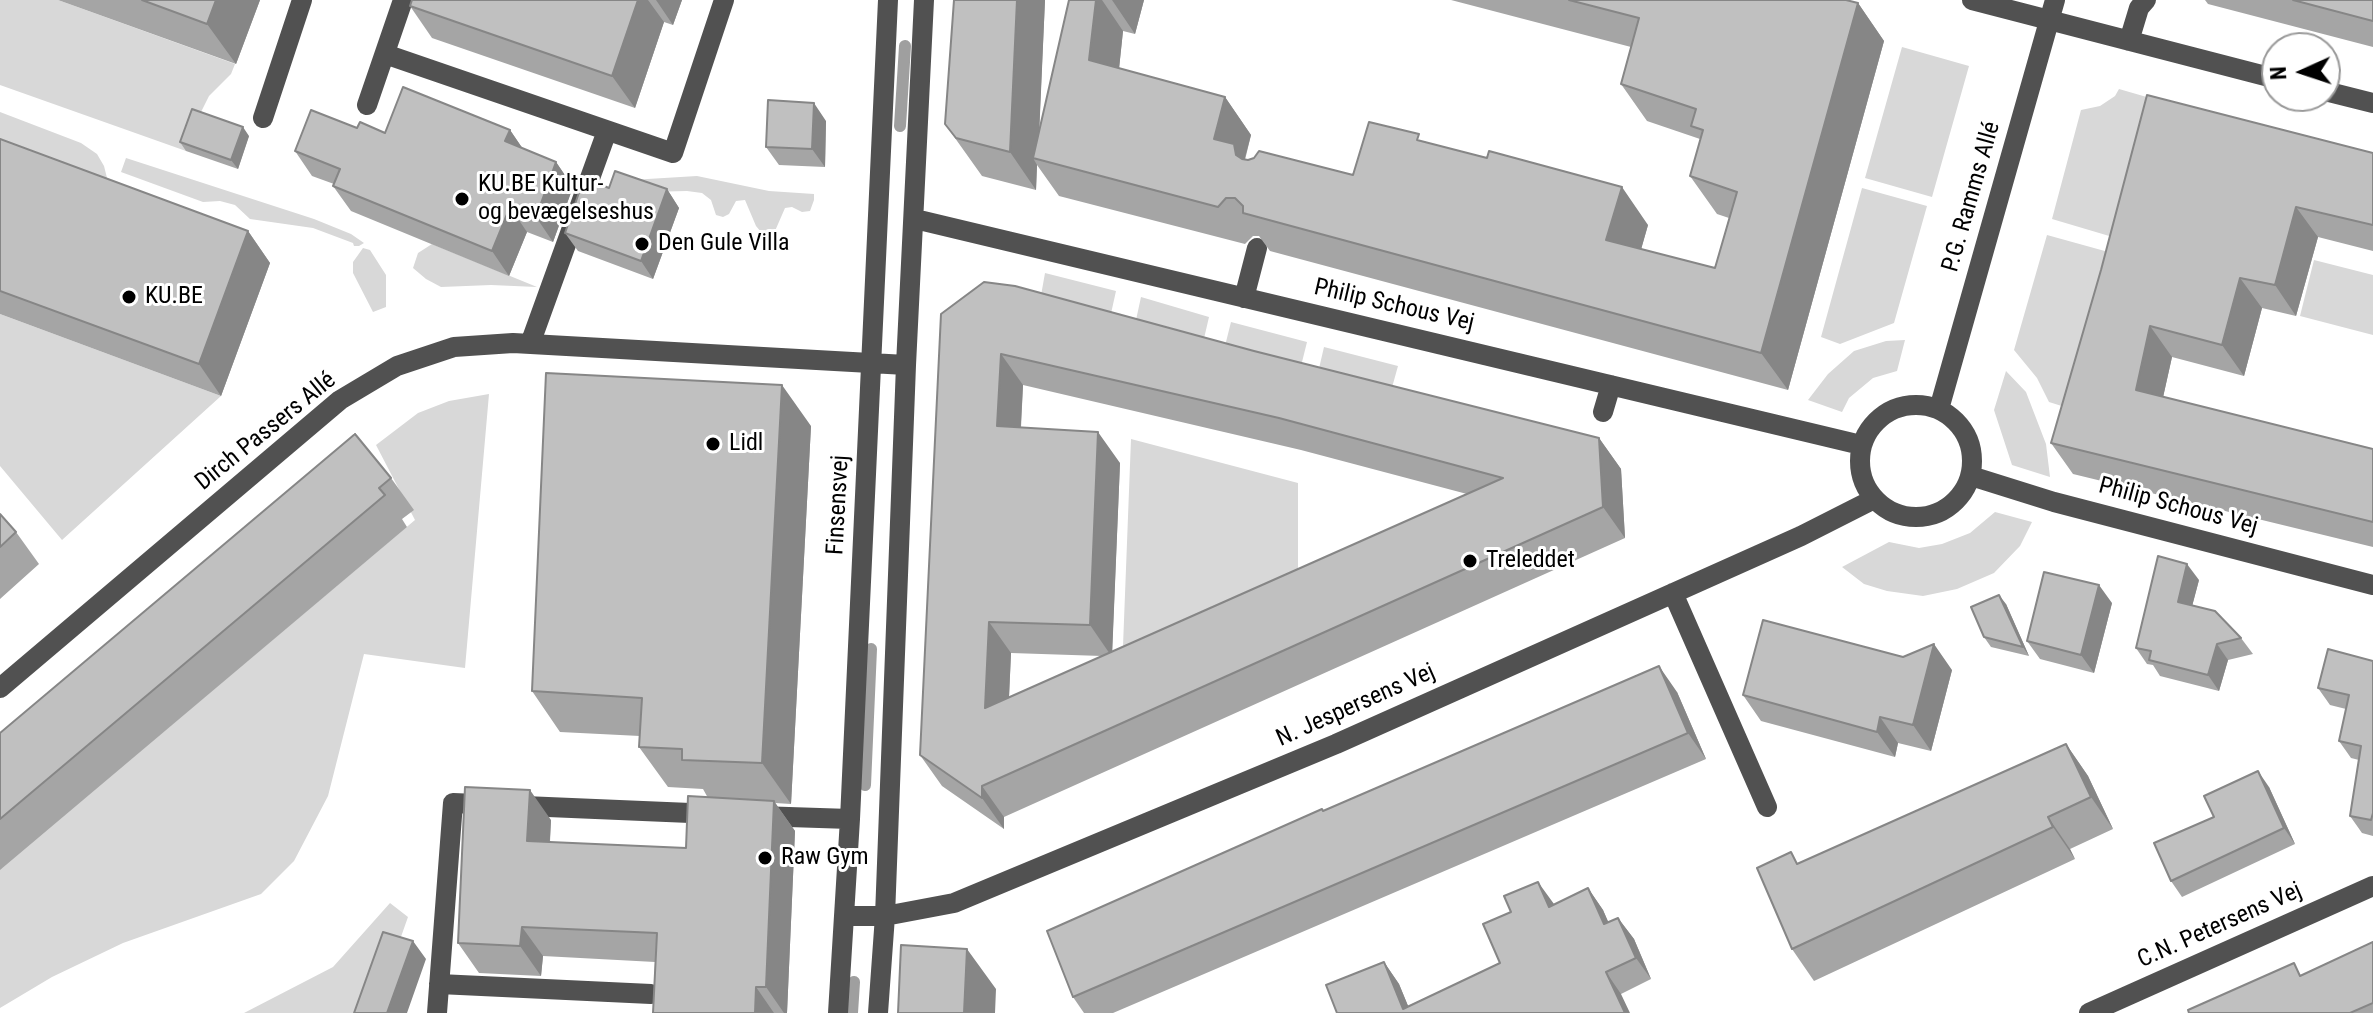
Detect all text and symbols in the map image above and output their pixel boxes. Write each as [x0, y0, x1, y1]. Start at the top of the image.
north arrow [2261, 32, 2341, 112]
text: N [2266, 66, 2291, 81]
street label: P.G. Ramms Allé [1937, 119, 2007, 275]
place label: KU.BE Kultur- og bevægelseshus [478, 171, 654, 227]
marker: KU.BE Kultur- og bevægelseshus [453, 190, 471, 208]
place label: Den Gule Villa [658, 230, 790, 258]
marker: Den Gule Villa [633, 235, 651, 253]
street label: Philip Schous Vej [1311, 274, 1477, 338]
place label: KU.BE [145, 283, 203, 311]
marker: KU.BE [120, 288, 138, 306]
street label: Dirch Passers Allé [190, 367, 342, 497]
place label: Lidl [729, 430, 763, 458]
marker: Lidl [704, 435, 722, 453]
street label: Finsensvej [822, 454, 856, 556]
street label: Philip Schous Vej [2095, 472, 2261, 542]
place label: Treleddet [1486, 547, 1575, 575]
marker: Treleddet [1461, 552, 1479, 570]
street label: N. Jespersens Vej [1272, 658, 1440, 754]
place label: Raw Gym [781, 844, 869, 872]
marker: Raw Gym [756, 849, 774, 867]
street label: C.N. Petersens Vej [2134, 877, 2306, 975]

